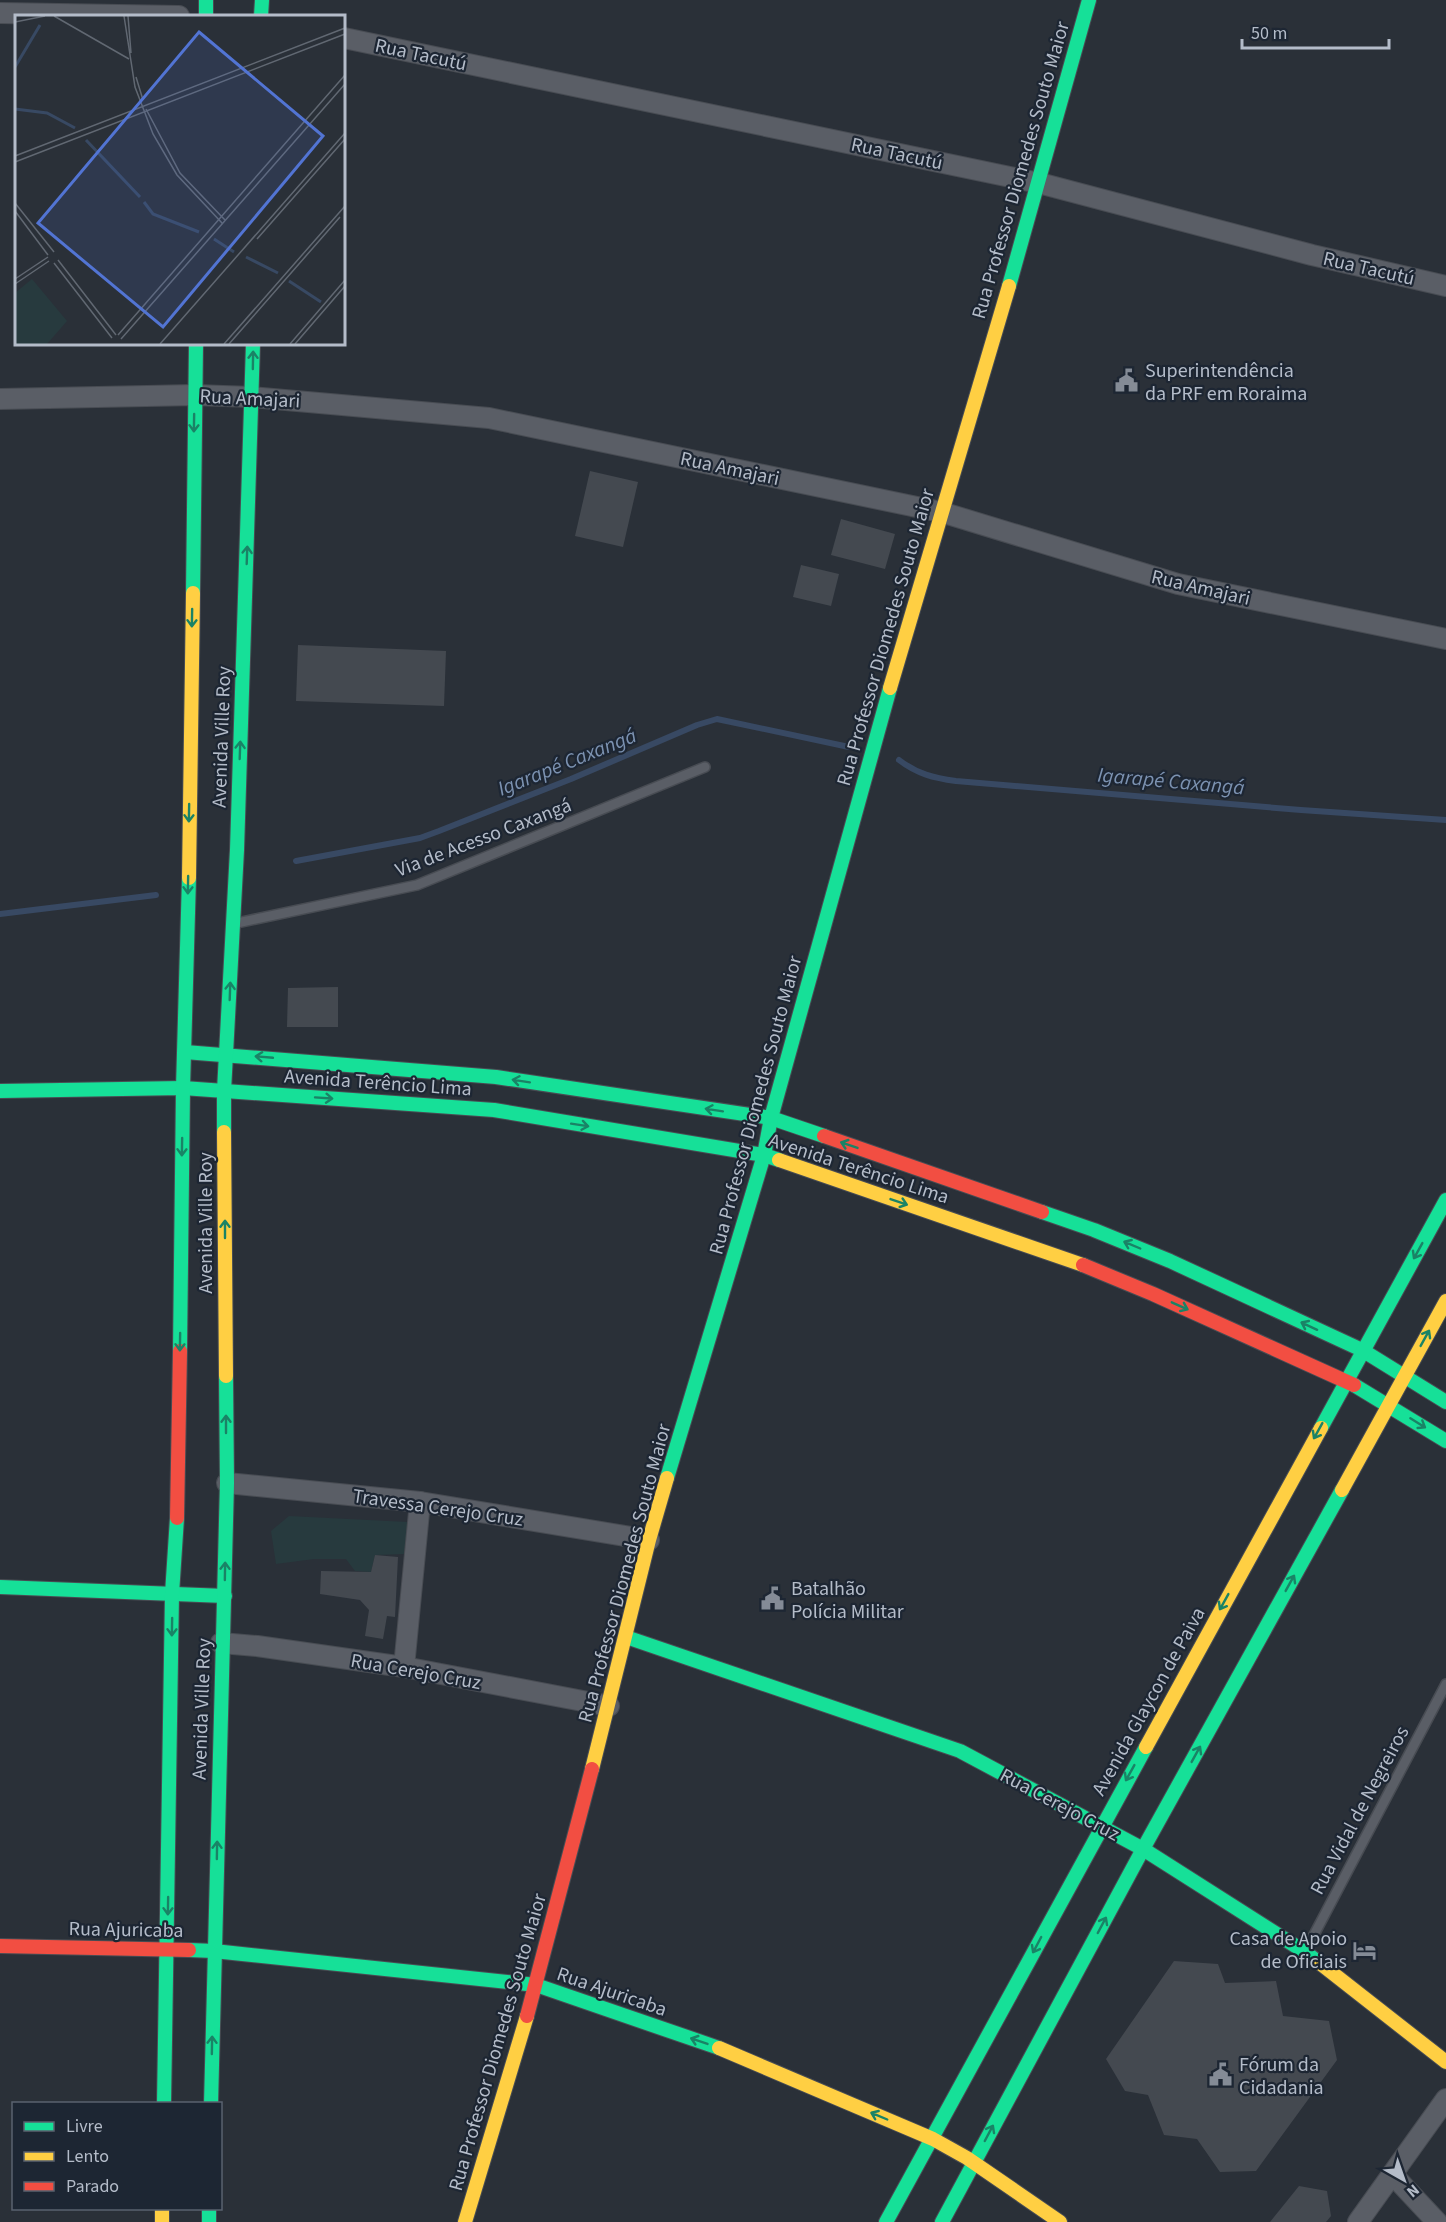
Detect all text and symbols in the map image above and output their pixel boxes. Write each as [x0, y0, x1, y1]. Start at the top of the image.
scale bar [1242, 12, 1389, 50]
inset map [15, 15, 345, 345]
street label: Rua Professor Diomedes Souto Maior [965, 18, 1077, 322]
text: 50 m [1251, 21, 1287, 46]
street label: Rua Tacutú [372, 32, 469, 78]
street label: Rua Tacutú [848, 131, 945, 177]
street label: Rua Tacutú [1320, 245, 1417, 293]
one-way arrow [247, 351, 258, 371]
place label: Superintendência da PRF em Roraima [1145, 357, 1307, 408]
public building icon: Superintendência da PRF em Roraima [1114, 368, 1140, 394]
street label: Rua Amajari [199, 382, 301, 416]
one-way arrow [189, 412, 200, 432]
street label: Rua Amajari [678, 445, 782, 493]
street label: Rua Professor Diomedes Souto Maior [830, 485, 942, 789]
one-way arrow [241, 545, 252, 565]
street label: Rua Amajari [1149, 563, 1253, 613]
one-way arrow [186, 607, 198, 627]
street label: Avenida Ville Roy [206, 665, 238, 808]
water label: Igarapé Caxangá [493, 720, 641, 804]
one-way arrow [235, 740, 246, 760]
water label: Igarapé Caxangá [1096, 760, 1246, 802]
street label: Via de Acesso Caxangá [391, 791, 575, 884]
one-way arrow [183, 802, 195, 822]
one-way arrow [182, 874, 194, 894]
street label: Rua Professor Diomedes Souto Maior [703, 953, 809, 1258]
one-way arrow [224, 981, 235, 1001]
one-way arrow [254, 1051, 274, 1062]
street label: Avenida Terêncio Lima [283, 1062, 473, 1104]
one-way arrow [511, 1075, 531, 1086]
one-way arrow [314, 1093, 333, 1104]
one-way arrow [704, 1104, 724, 1115]
one-way arrow [570, 1119, 590, 1130]
street label: Avenida Terêncio Lima [765, 1127, 952, 1211]
one-way arrow [176, 1136, 188, 1156]
one-way arrow [840, 1139, 859, 1150]
street label: Avenida Ville Roy [192, 1152, 220, 1294]
one-way arrow [889, 1197, 908, 1208]
one-way arrow [219, 1220, 231, 1240]
one-way arrow [1123, 1239, 1141, 1250]
one-way arrow [1412, 1242, 1424, 1259]
one-way arrow [1171, 1301, 1189, 1312]
one-way arrow [1301, 1319, 1319, 1331]
one-way arrow [1420, 1330, 1432, 1347]
one-way arrow [174, 1331, 186, 1351]
one-way arrow [220, 1415, 232, 1435]
one-way arrow [1409, 1417, 1426, 1429]
street label: Rua Professor Diomedes Souto Maior [572, 1421, 678, 1726]
one-way arrow [1312, 1422, 1324, 1439]
street label: Travessa Cerejo Cruz [351, 1482, 525, 1534]
one-way arrow [219, 1562, 231, 1582]
place label: Batalhão Polícia Militar [791, 1575, 904, 1626]
one-way arrow [1285, 1575, 1297, 1592]
public building icon: Batalhão Polícia Militar [760, 1586, 786, 1612]
one-way arrow [1218, 1593, 1230, 1610]
street label: Avenida Glaycon de Paiva [1085, 1602, 1212, 1801]
one-way arrow [166, 1616, 178, 1636]
street label: Avenida Ville Roy [186, 1637, 218, 1780]
street label: Rua Cerejo Cruz [348, 1647, 483, 1697]
street label: Rua Vidal de Negreiros [1304, 1721, 1416, 1900]
one-way arrow [1190, 1746, 1202, 1763]
street label: Rua Cerejo Cruz [995, 1762, 1124, 1848]
one-way arrow [1124, 1764, 1136, 1781]
one-way arrow [211, 1841, 222, 1861]
street label: Rua Professor Diomedes Souto Maior [442, 1890, 554, 2194]
one-way arrow [162, 1895, 174, 1915]
street label: Rua Ajuricaba [68, 1915, 184, 1945]
one-way arrow [1096, 1917, 1108, 1934]
place label: Casa de Apoio de Oficiais [1229, 1925, 1347, 1976]
one-way arrow [1031, 1935, 1042, 1953]
hotel icon: Casa de Apoio de Oficiais [1352, 1937, 1378, 1963]
street label: Rua Ajuricaba [553, 1960, 670, 2024]
one-way arrow [690, 2035, 709, 2046]
one-way arrow [207, 2036, 218, 2056]
place label: Fórum da Cidadania [1239, 2051, 1324, 2102]
public building icon: Fórum da Cidadania [1208, 2062, 1234, 2088]
legend [12, 2102, 222, 2210]
one-way arrow [870, 2110, 889, 2121]
text: Livre [66, 2114, 103, 2139]
one-way arrow [983, 2125, 995, 2142]
text: Lento [66, 2144, 109, 2169]
north arrow [1374, 2150, 1434, 2210]
text: Parado [66, 2174, 119, 2199]
text: N [1402, 2179, 1424, 2203]

